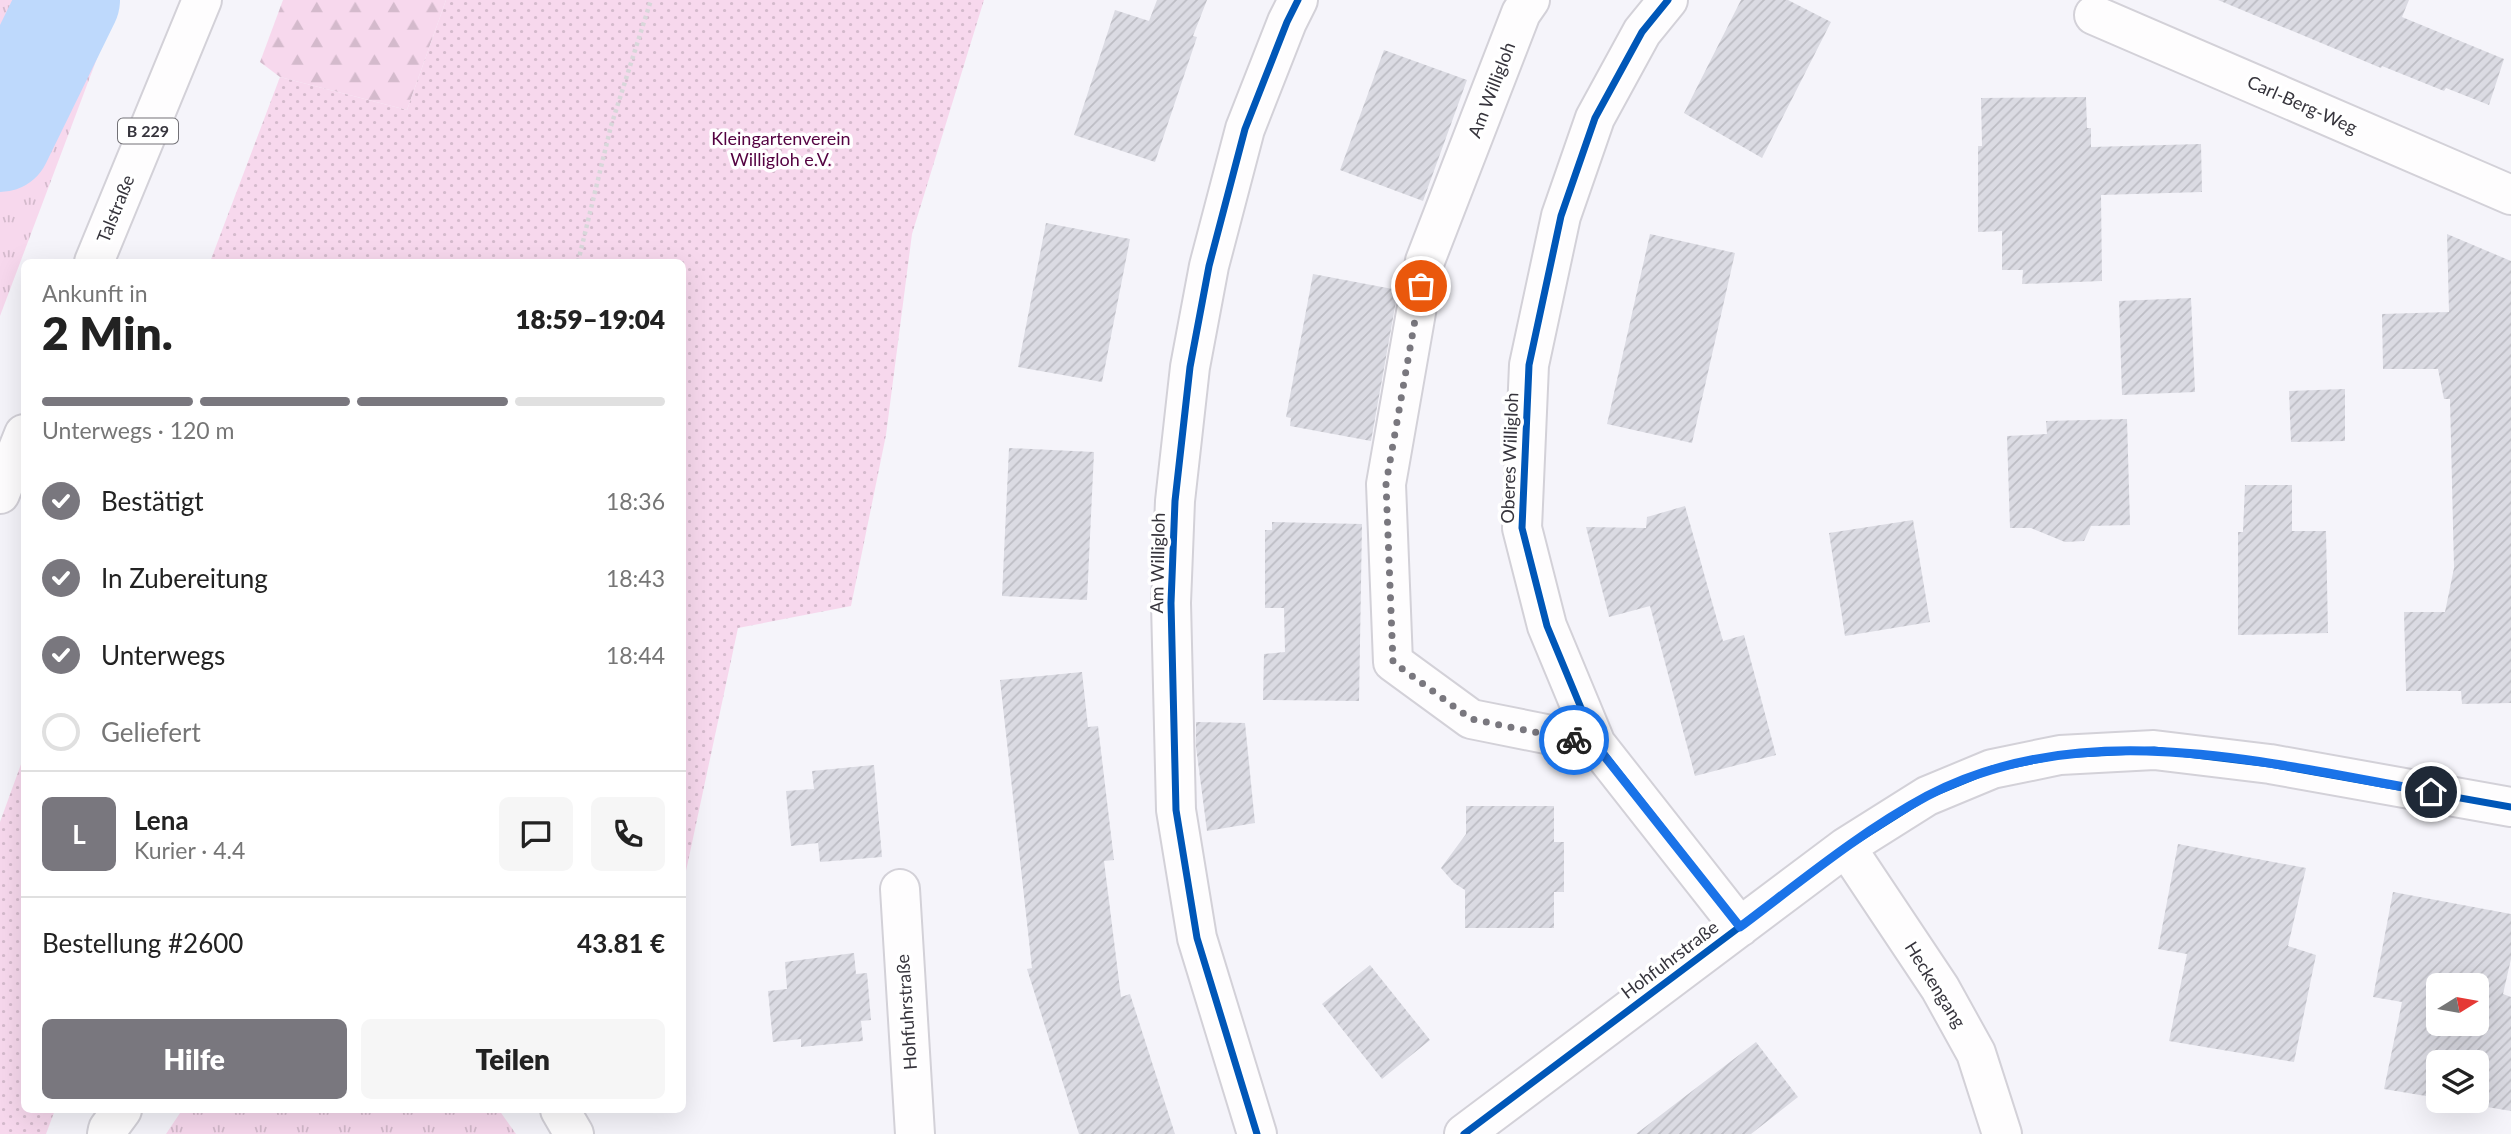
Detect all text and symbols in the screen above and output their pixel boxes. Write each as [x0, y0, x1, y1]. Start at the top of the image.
street label: Am Willigloh [1463, 39, 1519, 141]
street label: Carl-Berg-Weg [2244, 70, 2361, 138]
road number: B 229 [118, 119, 178, 144]
park label: Kleingartenverein Willigloh e.V. [711, 127, 851, 170]
street label: Talstraße [92, 171, 139, 246]
pin [1391, 256, 1451, 316]
icon: bag [1402, 267, 1440, 305]
text: Ankunft in [42, 279, 148, 307]
text: 18:59–19:04 [515, 303, 665, 335]
text: 2 Min. [42, 305, 173, 360]
street label: Oberes Willigloh [1496, 392, 1522, 524]
text: Unterwegs · 120 m [42, 416, 235, 444]
icon: check [42, 482, 80, 520]
text: Bestätigt [101, 485, 204, 517]
text: 18:36 [606, 487, 665, 515]
street label: Am Willigloh [1145, 512, 1169, 614]
icon: check [42, 559, 80, 597]
text: In Zubereitung [101, 562, 268, 594]
text: 18:43 [606, 564, 665, 592]
icon: check [42, 636, 80, 674]
text: Unterwegs [101, 639, 225, 671]
text: 18:44 [606, 641, 665, 669]
courier [1539, 705, 1609, 775]
text: Geliefert [101, 716, 201, 748]
icon: bike [1555, 721, 1593, 759]
pin [2401, 762, 2461, 822]
icon: home [2412, 773, 2450, 811]
button: chat [499, 797, 573, 871]
button: phone [591, 797, 665, 871]
text: Lena [134, 804, 189, 836]
text: L [72, 818, 86, 850]
text: Kurier · 4.4 [134, 836, 245, 864]
street label: Hohfuhrstraße [1616, 916, 1722, 1003]
text: Bestellung #2600 [42, 927, 243, 959]
text: 43.81 € [577, 927, 665, 959]
street label: Heckengang [1901, 937, 1971, 1032]
street label: Hohfuhrstraße [891, 953, 921, 1071]
north arrow [2426, 973, 2488, 1036]
map controls [2426, 973, 2489, 1113]
button: Hilfe [42, 1019, 347, 1099]
button: Teilen [361, 1019, 665, 1099]
button: layers [2426, 1050, 2489, 1113]

